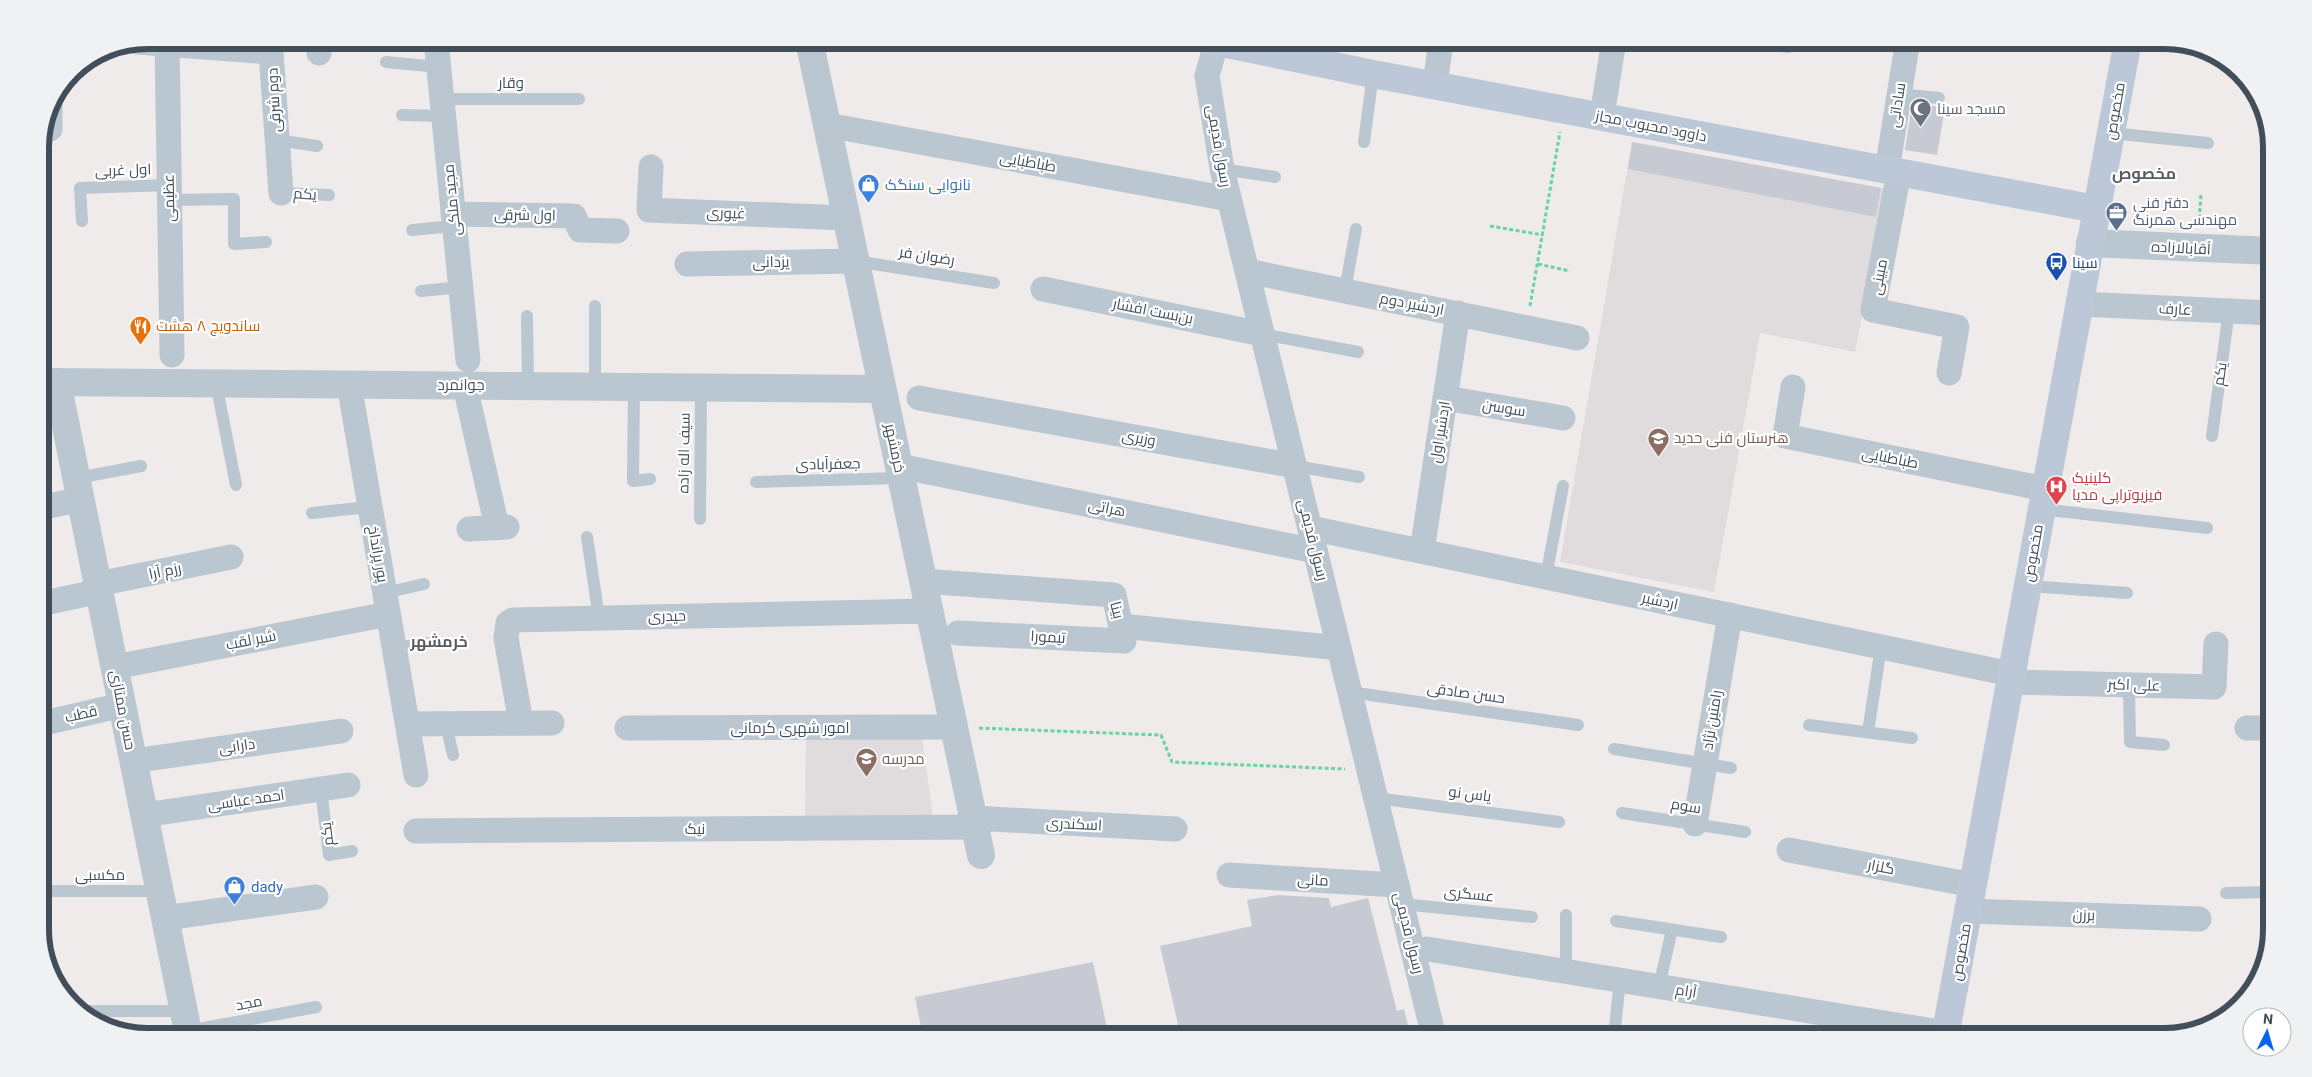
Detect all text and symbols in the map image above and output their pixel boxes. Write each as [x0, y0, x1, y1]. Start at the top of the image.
street label: دوم شرقی [263, 67, 286, 133]
street label: وقار [497, 74, 524, 92]
street label: ساداتی [1885, 81, 1910, 129]
street label: مخصوص [2101, 81, 2130, 141]
mosque icon: مسجد سینا [1909, 97, 1933, 128]
place label: مسجد سینا [1937, 100, 2006, 118]
street label: رسول قدیمی [1202, 103, 1235, 189]
street label: داوود محبوب مجاز [1593, 106, 1708, 146]
street label: طباطبایی [998, 148, 1058, 177]
street label: اول غربی [94, 160, 152, 181]
street label: مجید ملکی [439, 163, 466, 237]
district label: مخصوص [2112, 164, 2176, 183]
shop icon: نانوایی سنگک [857, 173, 881, 204]
street label: عظیمی [160, 174, 179, 222]
place label: نانوایی سنگک [885, 176, 971, 195]
street label: یکم [293, 184, 317, 205]
place label: دفتر فنی مهندسی همرنگ [2133, 194, 2237, 230]
office icon: دفتر فنی مهندسی همرنگ [2105, 200, 2129, 231]
street label: غیوری [706, 203, 746, 224]
street label: اول شرقی [494, 205, 556, 226]
street label: آقابالازاده [2151, 237, 2211, 259]
street label: رضوان فر [897, 243, 956, 270]
bus stop icon: سینا [2044, 251, 2068, 282]
street label: یزدانی [752, 253, 790, 272]
place label: سینا [2072, 254, 2098, 272]
street label: مبینی [1867, 258, 1892, 297]
street label: اردشیر دوم [1378, 289, 1446, 320]
street label: بن‌بست افشار [1110, 294, 1195, 329]
street label: عارف [2158, 299, 2192, 319]
restaurant icon: ساندویچ ۸ هشت [128, 314, 152, 345]
place label: ساندویچ ۸ هشت [156, 317, 260, 337]
street label: یکم [2209, 361, 2232, 387]
street label: جوانمرد [438, 376, 484, 394]
street label: سوسن [1481, 396, 1527, 421]
street label: اردشیر اول [1426, 400, 1454, 464]
street label: سیف اله زاده [674, 412, 694, 494]
street label: خرمشهر [880, 421, 909, 474]
street label: وزیری [1120, 426, 1157, 451]
school or university icon: هنرستان فنی حدید [1646, 426, 1670, 457]
place label: هنرستان فنی حدید [1674, 429, 1789, 448]
street label: طباطبایی [1860, 444, 1920, 473]
street label: جعفرآبادی [795, 454, 861, 475]
place label: کلینیک فیزیوتراپی مدیا [2072, 469, 2162, 505]
hospital icon: کلینیک فیزیوتراپی مدیا [2044, 475, 2068, 506]
street label: هراتی [1087, 496, 1127, 521]
street label: رسول قدیمی [1293, 497, 1332, 583]
street label: مخصوص [2019, 523, 2048, 583]
street label: پور پرانداخ [362, 524, 392, 584]
street label: رزم آرا [147, 559, 183, 584]
street label: اردشیر [1639, 588, 1680, 614]
street label: بینا [1106, 599, 1128, 621]
street label: حیدری [648, 607, 686, 626]
street label: شیر لقب [224, 626, 278, 654]
street label: تیمورا [1030, 627, 1066, 647]
district label: خرمشهر [409, 632, 468, 651]
street label: حسن ممتازی [105, 668, 140, 752]
street label: علی اکبر [2106, 675, 2161, 696]
street label: حسن صادقی [1426, 679, 1506, 708]
street label: رامتین نژاد [1698, 689, 1727, 751]
street label: قطب [63, 702, 99, 726]
street label: امور شهری کرمانی [730, 719, 850, 738]
street label: دارابی [218, 735, 256, 758]
school or university icon: مدرسه [854, 747, 878, 778]
place label: مدرسه [882, 750, 925, 768]
street label: یاس نو [1447, 782, 1492, 807]
street label: احمد عباسی [206, 786, 286, 815]
street label: سوم [1669, 795, 1702, 818]
street label: اسکندری [1045, 814, 1103, 835]
street label: نیک [685, 820, 705, 838]
street label: یکم [317, 821, 338, 847]
street label: گلزار [1865, 855, 1896, 878]
street label: مکسبی [75, 866, 125, 885]
street label: مانی [1297, 870, 1329, 891]
shop icon: dady [223, 875, 247, 906]
place label: dady [251, 878, 283, 896]
street label: عسگری [1443, 882, 1495, 907]
street label: رسول قدیمی [1389, 890, 1428, 976]
street label: برزن [2072, 906, 2096, 925]
street label: مخصوص [1947, 922, 1976, 982]
street label: آرام [1674, 980, 1698, 1003]
street label: مجد [234, 992, 264, 1014]
north arrow [2242, 1007, 2292, 1057]
text: N [2263, 1011, 2274, 1027]

